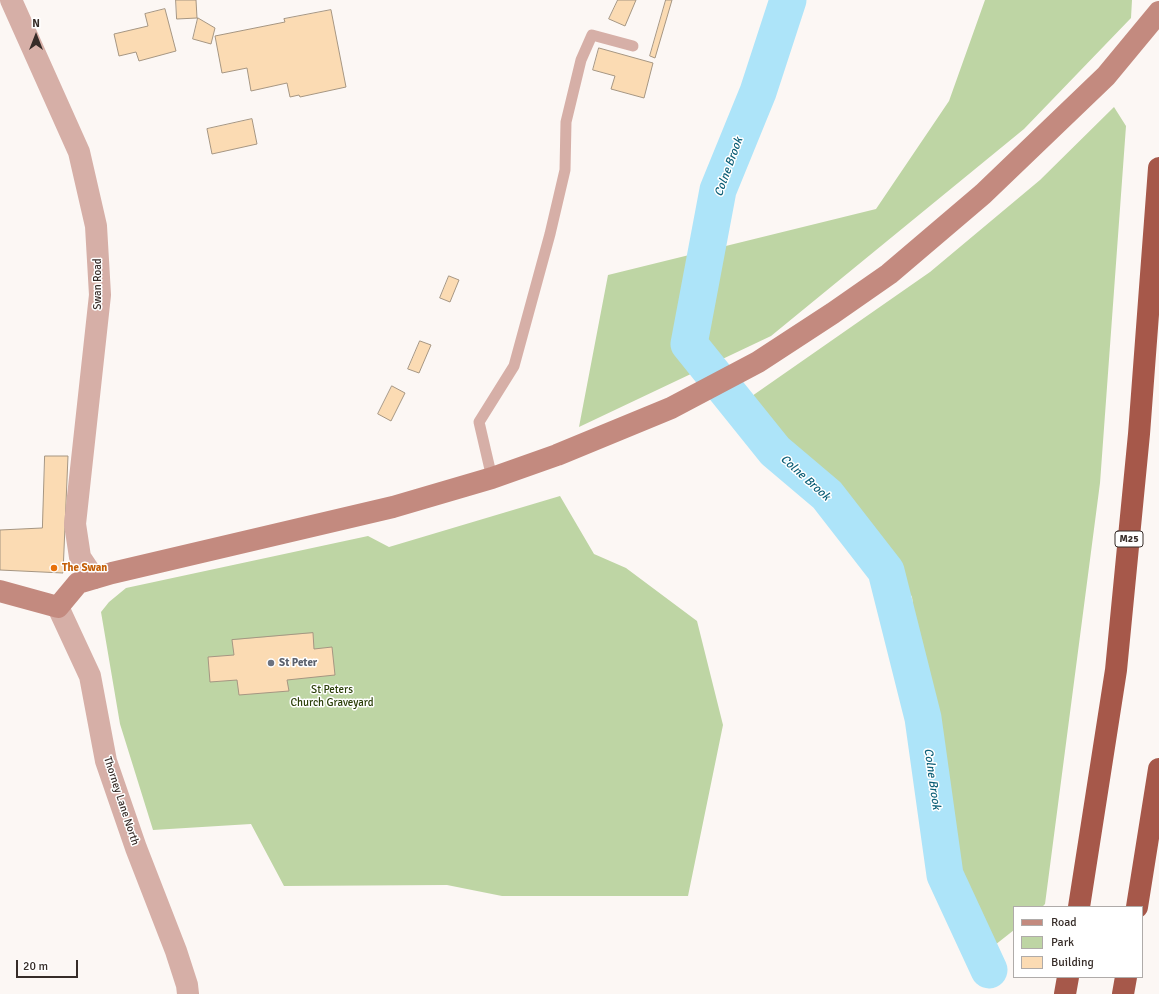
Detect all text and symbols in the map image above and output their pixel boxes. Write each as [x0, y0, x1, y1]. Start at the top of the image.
north arrow [16, 16, 56, 56]
text: N [32, 17, 40, 30]
water label: Colne Brook [712, 135, 746, 199]
street label: Swan Road [91, 258, 105, 310]
water label: Colne Brook [777, 452, 833, 504]
road number: M25 [1115, 531, 1143, 547]
place label: The Swan [62, 561, 107, 575]
marker: The Swan [49, 563, 59, 573]
place label: St Peter [279, 656, 317, 670]
marker: St Peter [266, 658, 276, 668]
park label: St Peters Church Graveyard [290, 683, 374, 709]
water label: Colne Brook [921, 747, 943, 811]
street label: Thorney Lane North [100, 755, 142, 847]
legend [1013, 906, 1143, 978]
text: Road [1051, 915, 1077, 930]
text: Park [1051, 935, 1074, 950]
scale bar [18, 952, 80, 978]
text: Building [1051, 955, 1094, 970]
text: 20 m [23, 959, 48, 974]

